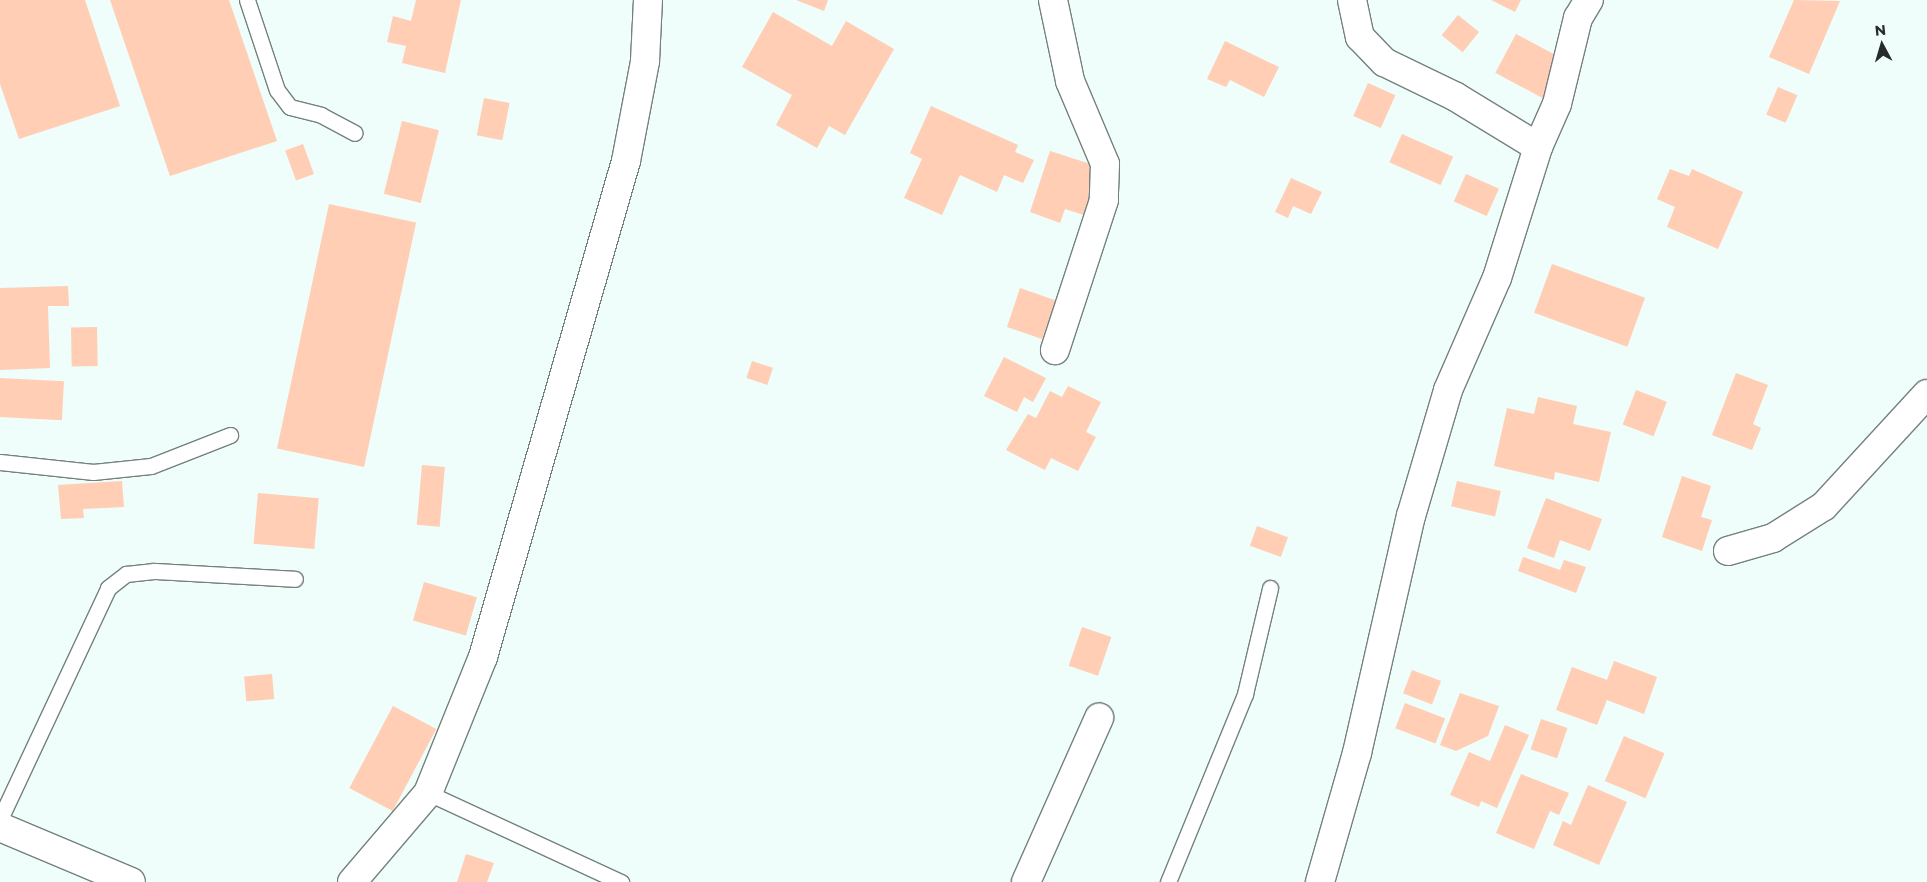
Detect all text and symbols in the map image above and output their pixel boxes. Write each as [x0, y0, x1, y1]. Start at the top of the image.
north arrow [1857, 20, 1907, 70]
text: N [1874, 21, 1887, 40]

